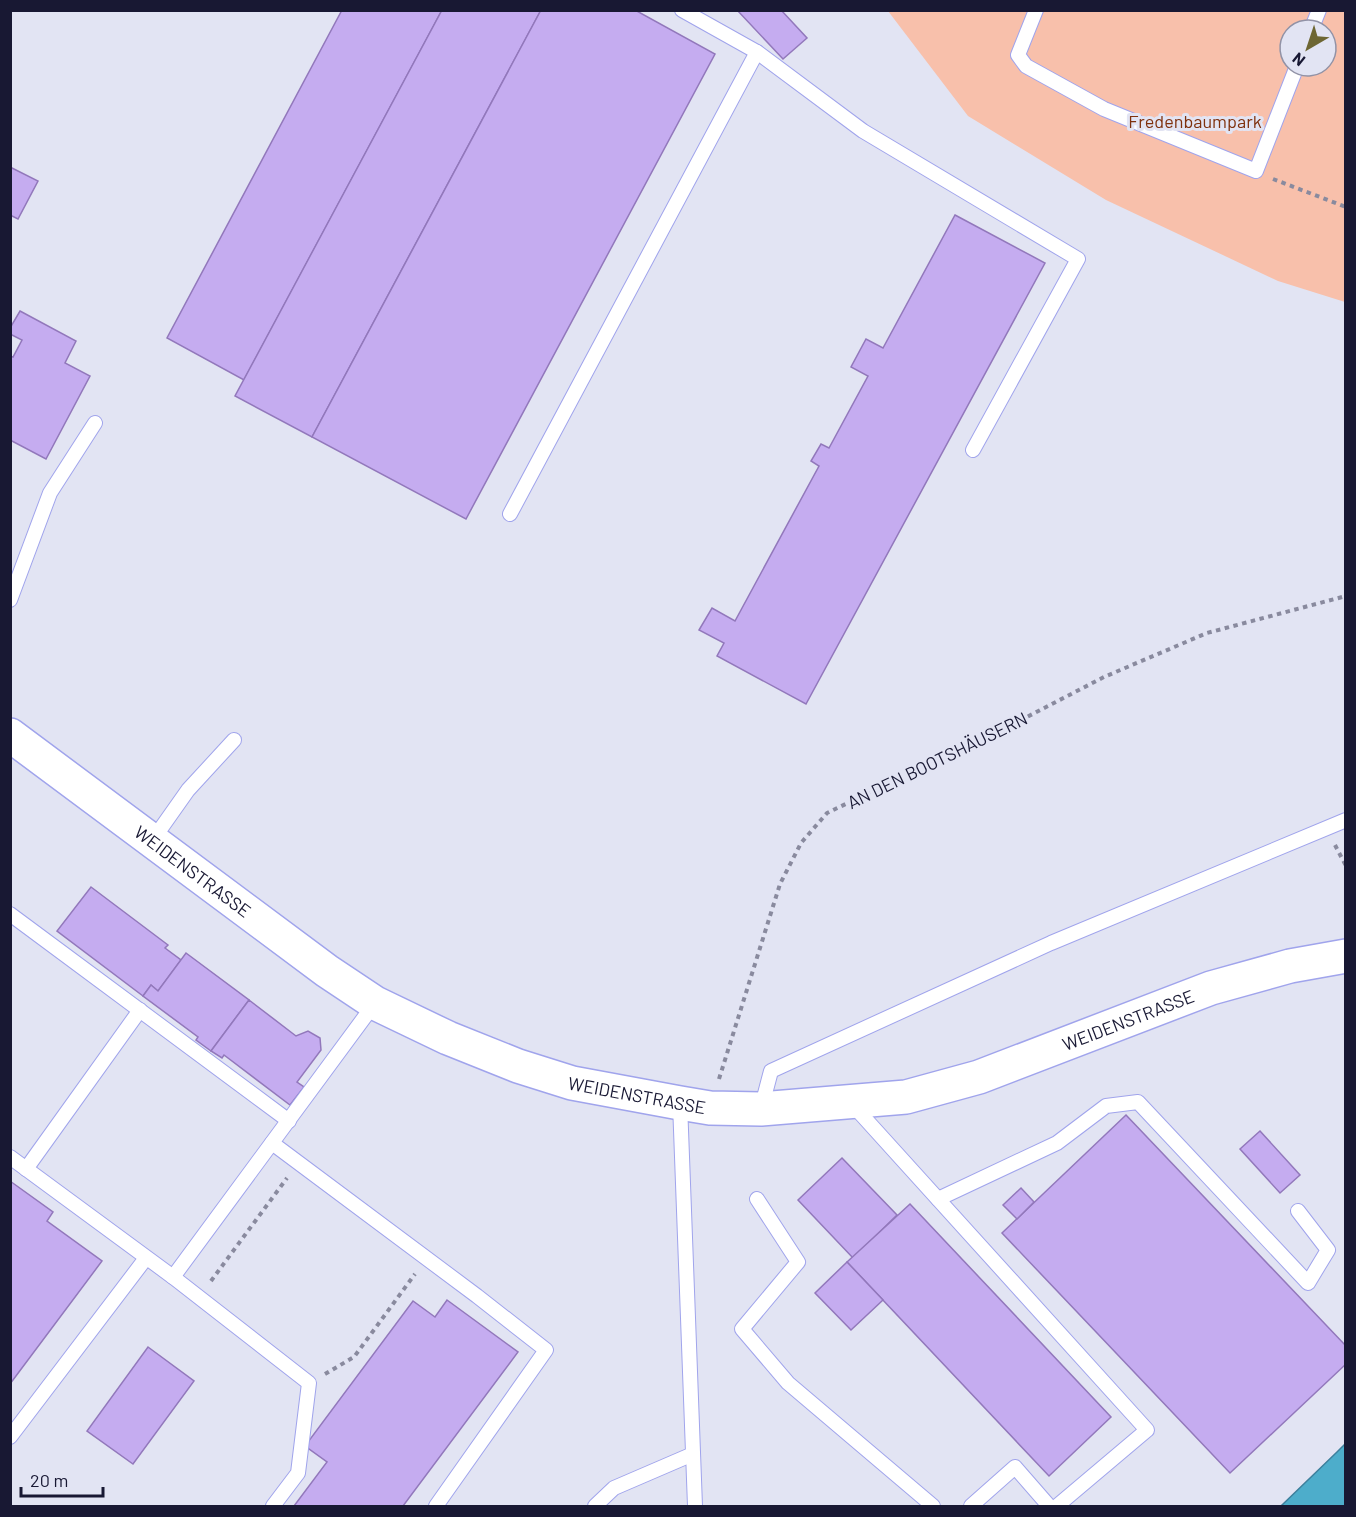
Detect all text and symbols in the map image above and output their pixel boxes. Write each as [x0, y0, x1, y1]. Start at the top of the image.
north arrow [1278, 18, 1338, 78]
text: N [1288, 49, 1308, 71]
park label: Fredenbaumpark [1128, 110, 1262, 132]
street label: AN DEN BOOTSHÄUSERN [843, 707, 1031, 813]
street label: WEIDENSTRASSE [130, 821, 255, 922]
street label: WEIDENSTRASSE [1059, 985, 1197, 1055]
street label: WEIDENSTRASSE [566, 1072, 708, 1118]
scale bar [21, 1460, 104, 1498]
text: 20 m [30, 1469, 68, 1491]

